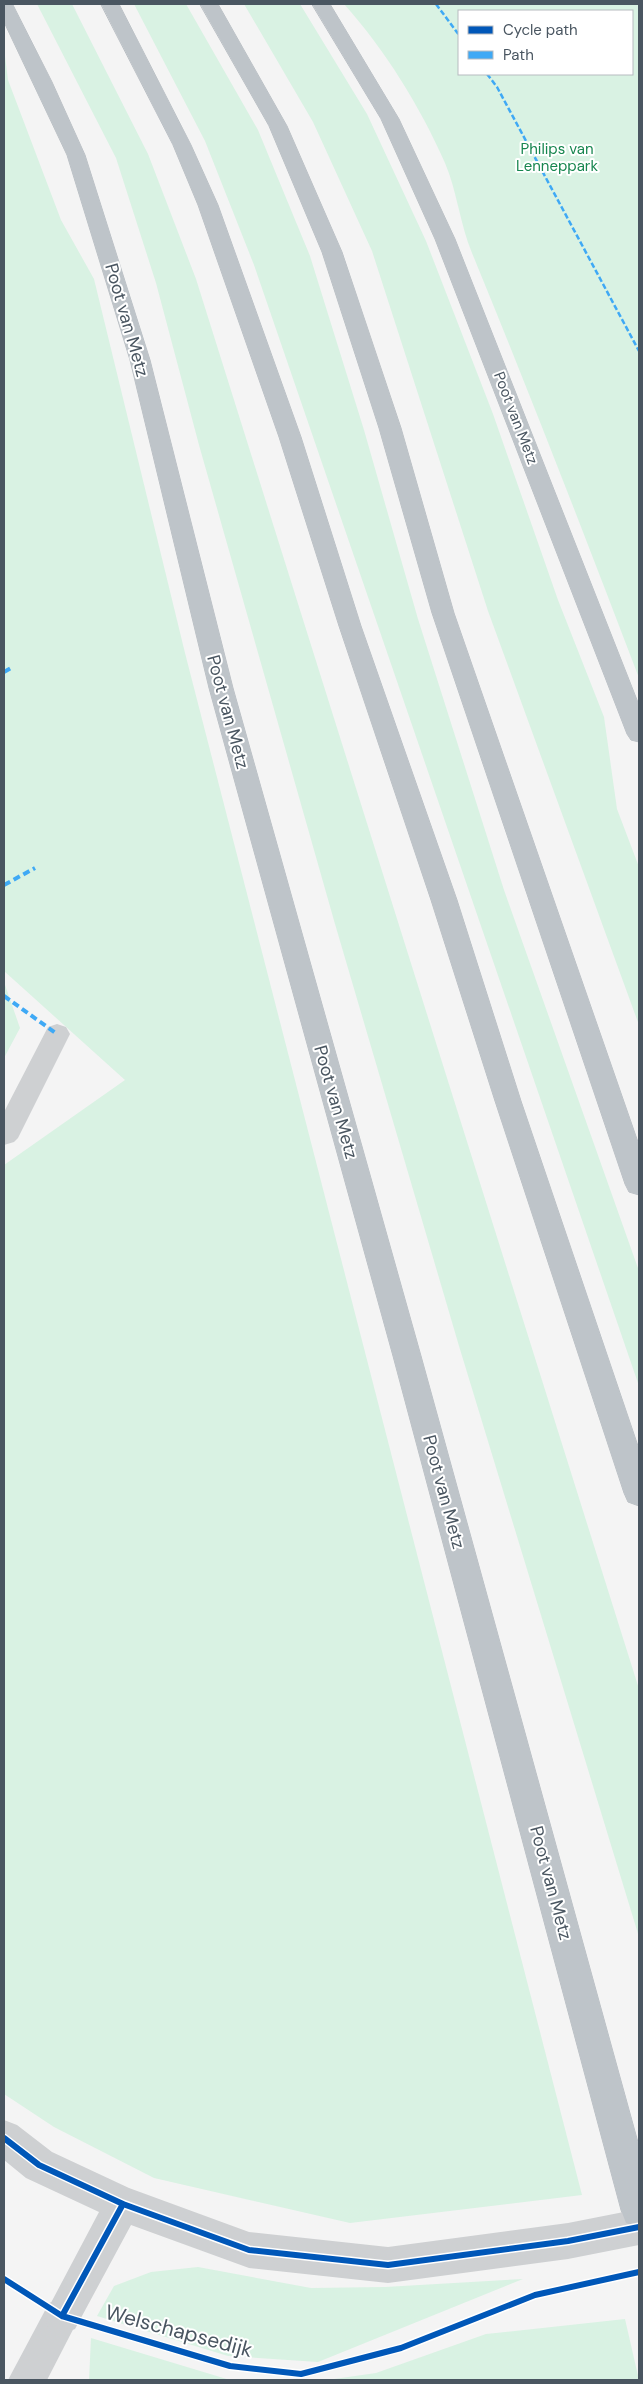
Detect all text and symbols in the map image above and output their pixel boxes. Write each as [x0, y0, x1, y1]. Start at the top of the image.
legend [458, 10, 633, 75]
text: Cycle path [503, 20, 578, 40]
text: Path [503, 45, 534, 65]
park label: Philips van Lenneppark [516, 139, 598, 176]
street label: Poot van Metz [99, 260, 155, 380]
street label: Poot van Metz [489, 369, 543, 467]
street label: Poot van Metz [201, 652, 255, 772]
street label: Poot van Metz [308, 1042, 364, 1162]
street label: Poot van Metz [417, 1432, 471, 1552]
street label: Poot van Metz [524, 1823, 578, 1943]
street label: Welschapsedijk [102, 2298, 256, 2364]

